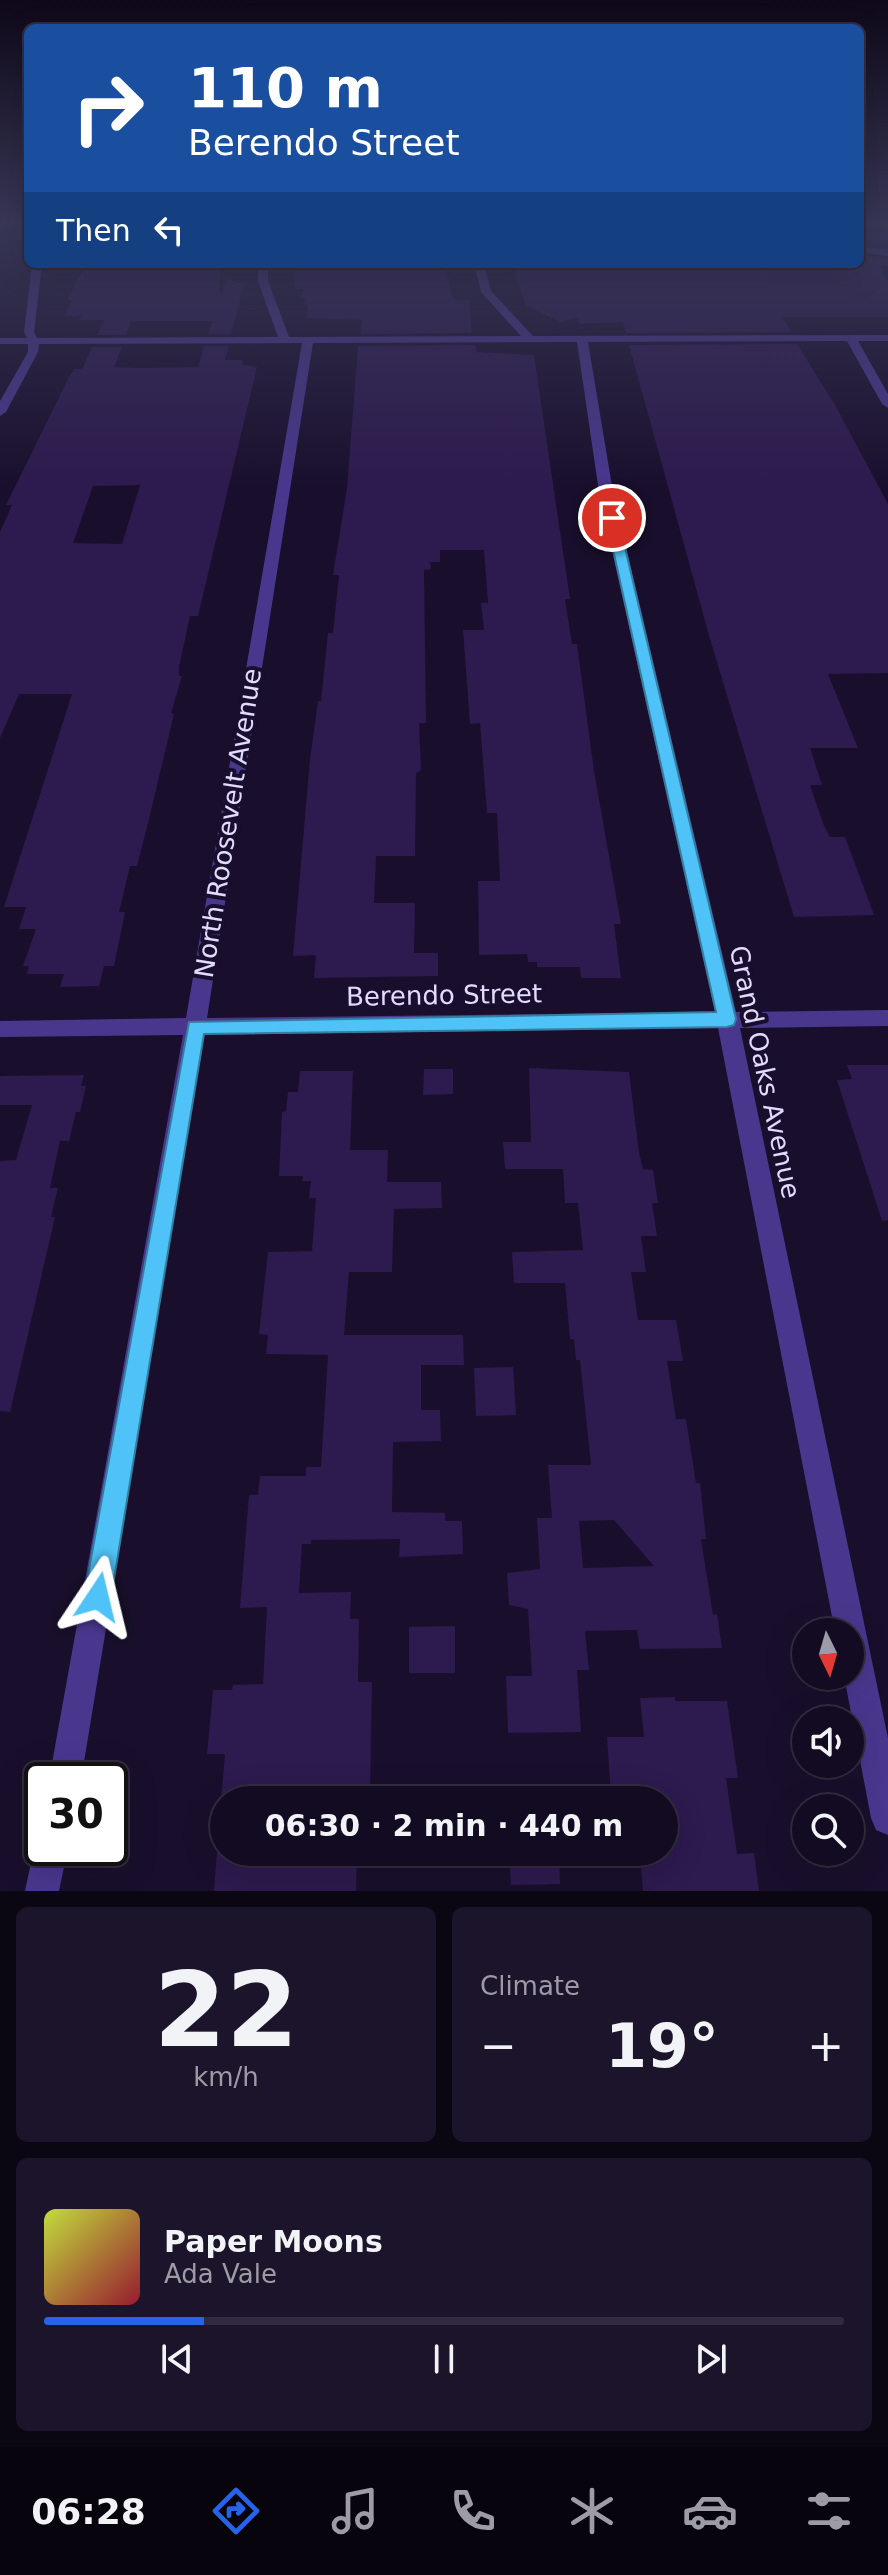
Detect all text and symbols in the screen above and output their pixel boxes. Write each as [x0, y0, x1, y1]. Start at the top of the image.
text: 110 m [188, 55, 383, 120]
icon: right [56, 56, 160, 160]
text: Berendo Street [188, 122, 460, 163]
icon: left [147, 208, 191, 252]
text: Then [56, 213, 131, 248]
pin [578, 484, 646, 552]
icon: arrive [590, 496, 634, 540]
street label: North Roosevelt Avenue [189, 666, 267, 980]
street label: Grand Oaks Avenue [724, 943, 806, 1201]
street label: Berendo Street [346, 978, 542, 1012]
position arrow [56, 1555, 140, 1639]
north arrow [792, 1618, 864, 1690]
map controls [792, 1618, 864, 1866]
button: sound [792, 1706, 864, 1778]
speed limit sign: 30 [24, 1762, 128, 1866]
button: search [792, 1794, 864, 1866]
text: 06:30 · 2 min · 440 m [265, 1808, 623, 1843]
text: 22 [154, 1949, 298, 2071]
text: Climate [480, 1971, 580, 2001]
text: 19° [605, 2011, 719, 2081]
text: − [480, 2020, 517, 2071]
text: + [807, 2020, 844, 2071]
text: km/h [193, 2062, 259, 2092]
text: Paper Moons [164, 2224, 383, 2259]
text: Ada Vale [164, 2259, 277, 2289]
icon: previous [155, 2337, 199, 2381]
icon: pause [422, 2337, 466, 2381]
icon: next [689, 2337, 733, 2381]
icon: directions [208, 2483, 264, 2539]
icon: music [327, 2483, 383, 2539]
icon: phone [445, 2483, 501, 2539]
icon: climate [564, 2483, 620, 2539]
icon: car [682, 2483, 738, 2539]
icon: filters [801, 2483, 857, 2539]
text: 06:28 [31, 2491, 146, 2532]

